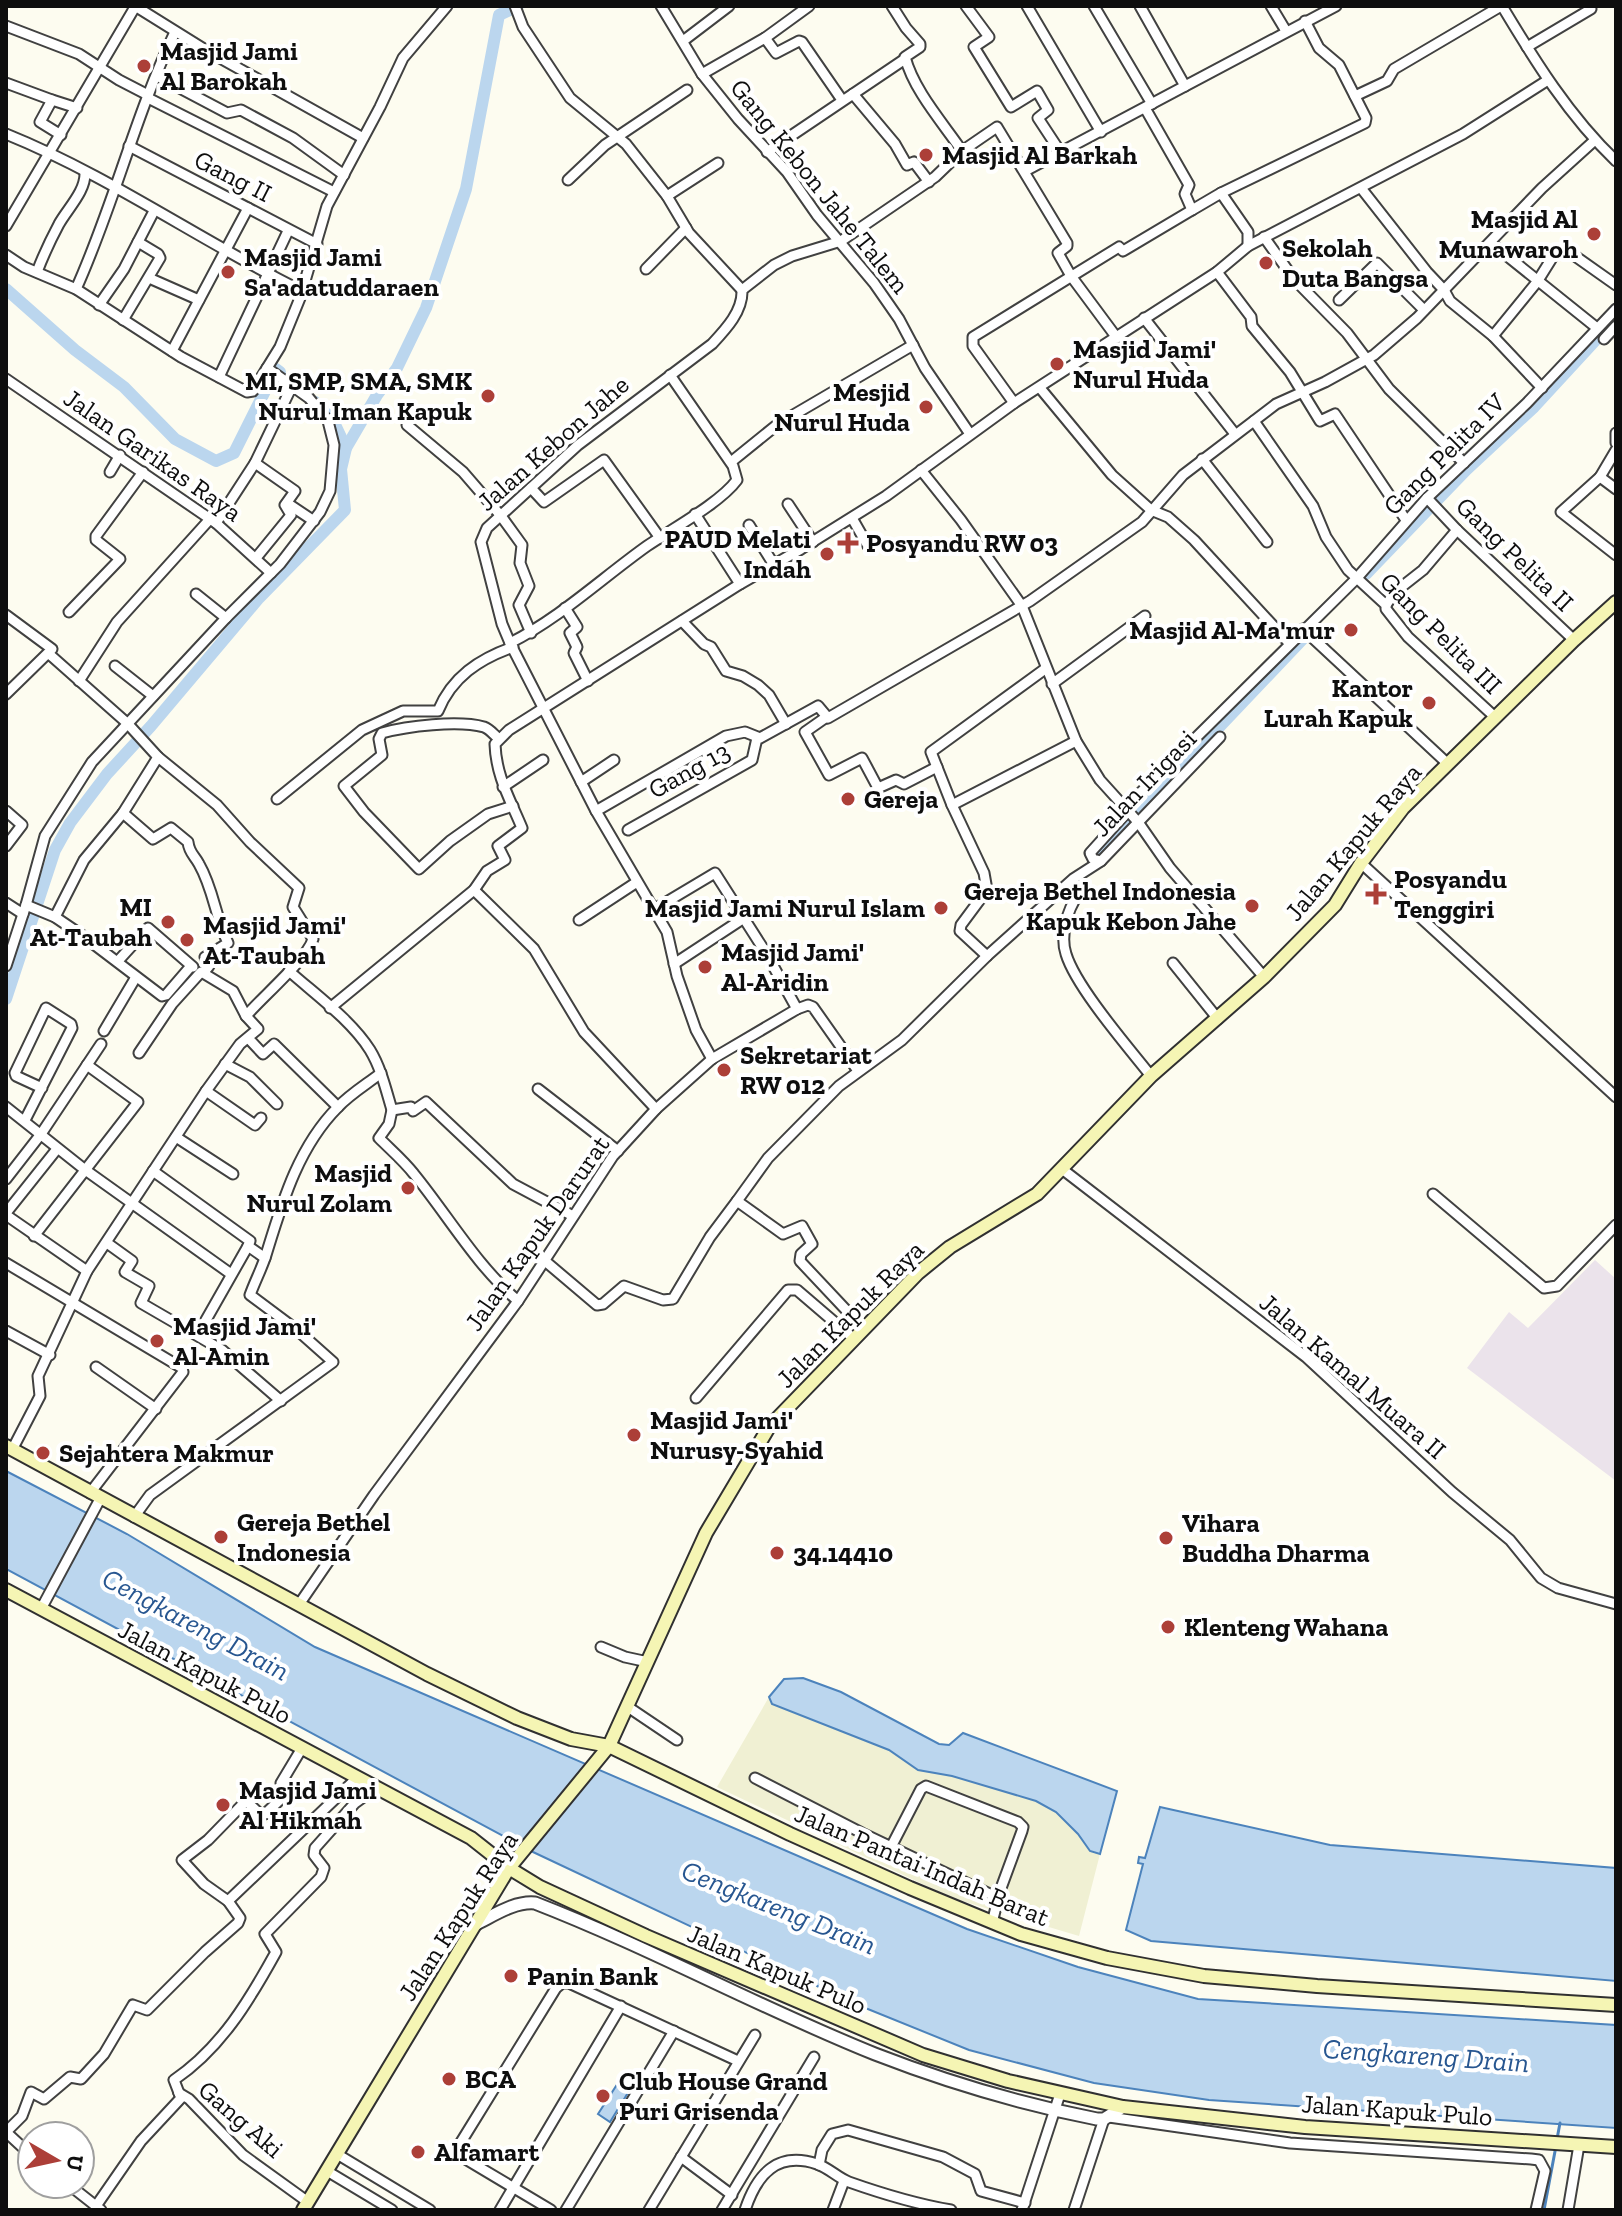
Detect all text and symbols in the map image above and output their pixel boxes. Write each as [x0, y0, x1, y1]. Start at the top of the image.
place label: Masjid Jami Al Barokah [160, 35, 298, 97]
marker: Masjid Jami Al Barokah [135, 57, 153, 75]
street label: Gang Kebon Jahe Talem [724, 72, 917, 300]
place label: Masjid Al Barkah [942, 139, 1137, 171]
street label: Gang II [189, 143, 277, 209]
marker: Masjid Al Barkah [917, 146, 935, 164]
place label: Masjid Al Munawaroh [1439, 203, 1578, 265]
marker: Masjid Al Munawaroh [1585, 225, 1603, 243]
place label: Sekolah Duta Bangsa [1282, 232, 1428, 294]
place label: Masjid Jami Sa'adatuddaraen [244, 241, 439, 303]
marker: Sekolah Duta Bangsa [1257, 254, 1275, 272]
marker: Masjid Jami Sa'adatuddaraen [219, 263, 237, 281]
place label: Masjid Jami' Nurul Huda [1073, 333, 1216, 395]
marker: Masjid Jami' Nurul Huda [1048, 355, 1066, 373]
place label: MI, SMP, SMA, SMK Nurul Iman Kapuk [245, 365, 473, 427]
street label: Jalan Kebon Jahe [471, 368, 635, 518]
place label: Mesjid Nurul Huda [774, 376, 910, 438]
street label: Jalan Garikas Raya [58, 382, 249, 529]
street label: Gang Pelita IV [1376, 386, 1512, 522]
marker: MI, SMP, SMA, SMK Nurul Iman Kapuk [479, 387, 497, 405]
marker: Mesjid Nurul Huda [917, 398, 935, 416]
street label: Gang Pelita II [1450, 490, 1580, 618]
place label: PAUD Melati Indah [665, 523, 811, 585]
place label: Posyandu RW 03 [866, 527, 1058, 559]
marker: Posyandu RW 03 [837, 532, 859, 554]
marker: PAUD Melati Indah [818, 545, 836, 563]
street label: Gang Pelita III [1373, 565, 1509, 701]
place label: Masjid Al-Ma'mur [1129, 614, 1335, 646]
marker: Masjid Al-Ma'mur [1342, 621, 1360, 639]
place label: Kantor Lurah Kapuk [1264, 672, 1414, 734]
marker: Kantor Lurah Kapuk [1420, 694, 1438, 712]
street label: Jalan Irigasi [1085, 723, 1203, 843]
street label: Gang 13 [643, 735, 735, 805]
street label: Jalan Kapuk Raya [1278, 757, 1428, 927]
place label: Gereja [864, 783, 938, 815]
marker: Gereja [839, 790, 857, 808]
place label: Posyandu Tenggiri [1394, 863, 1507, 925]
place label: Gereja Bethel Indonesia Kapuk Kebon Jahe [964, 875, 1236, 937]
marker: Posyandu Tenggiri [1365, 883, 1387, 905]
place label: MI At-Taubah [30, 891, 152, 953]
place label: Masjid Jami Nurul Islam [645, 892, 925, 924]
marker: Gereja Bethel Indonesia Kapuk Kebon Jahe [1243, 897, 1261, 915]
marker: Masjid Jami Nurul Islam [932, 899, 950, 917]
place label: Masjid Jami' At-Taubah [203, 909, 346, 971]
marker: MI At-Taubah [159, 913, 177, 931]
marker: Masjid Jami' At-Taubah [178, 931, 196, 949]
place label: Masjid Jami' Al-Aridin [721, 936, 864, 998]
marker: Masjid Jami' Al-Aridin [696, 958, 714, 976]
place label: Sekretariat RW 012 [740, 1039, 872, 1101]
marker: Sekretariat RW 012 [715, 1061, 733, 1079]
street label: Jalan Kapuk Darurat [458, 1129, 617, 1337]
place label: Masjid Nurul Zolam [246, 1157, 392, 1219]
marker: Masjid Nurul Zolam [399, 1179, 417, 1197]
street label: Jalan Kapuk Raya [770, 1233, 931, 1394]
street label: Jalan Kamal Muara II [1253, 1286, 1453, 1466]
place label: Masjid Jami' Al-Amin [173, 1310, 316, 1372]
marker: Masjid Jami' Al-Amin [148, 1332, 166, 1350]
place label: Masjid Jami' Nurusy-Syahid [650, 1404, 824, 1466]
marker: Masjid Jami' Nurusy-Syahid [625, 1426, 643, 1444]
place label: Sejahtera Makmur [59, 1437, 274, 1469]
marker: Sejahtera Makmur [34, 1444, 52, 1462]
place label: Gereja Bethel Indonesia [237, 1506, 390, 1568]
place label: Vihara Buddha Dharma [1182, 1507, 1370, 1569]
marker: Gereja Bethel Indonesia [212, 1528, 230, 1546]
marker: Vihara Buddha Dharma [1157, 1529, 1175, 1547]
place label: 34.14410 [793, 1537, 893, 1569]
marker: 34.14410 [768, 1544, 786, 1562]
water label: Cengkareng Drain [97, 1561, 295, 1688]
place label: Klenteng Wahana [1184, 1611, 1388, 1643]
street label: Jalan Kapuk Pulo [113, 1613, 297, 1731]
marker: Klenteng Wahana [1159, 1618, 1177, 1636]
place label: Masjid Jami Al Hikmah [239, 1774, 377, 1836]
marker: Masjid Jami Al Hikmah [214, 1796, 232, 1814]
street label: Jalan Pantai Indah Barat [790, 1797, 1054, 1933]
street label: Jalan Kapuk Raya [391, 1825, 525, 2007]
water label: Cengkareng Drain [677, 1853, 881, 1961]
street label: Jalan Kapuk Pulo [683, 1917, 871, 2021]
place label: Panin Bank [527, 1960, 659, 1992]
marker: Panin Bank [502, 1967, 520, 1985]
water label: Cengkareng Drain [1322, 2032, 1530, 2079]
place label: BCA [465, 2063, 516, 2095]
place label: Club House Grand Puri Grisenda [619, 2065, 828, 2127]
marker: BCA [440, 2070, 458, 2088]
street label: Gang Aki [192, 2073, 290, 2165]
marker: Club House Grand Puri Grisenda [594, 2087, 612, 2105]
street label: Jalan Kapuk Pulo [1300, 2087, 1494, 2133]
north arrow [16, 2120, 96, 2200]
place label: Alfamart [434, 2136, 540, 2168]
marker: Alfamart [409, 2143, 427, 2161]
text: U [61, 2153, 90, 2173]

